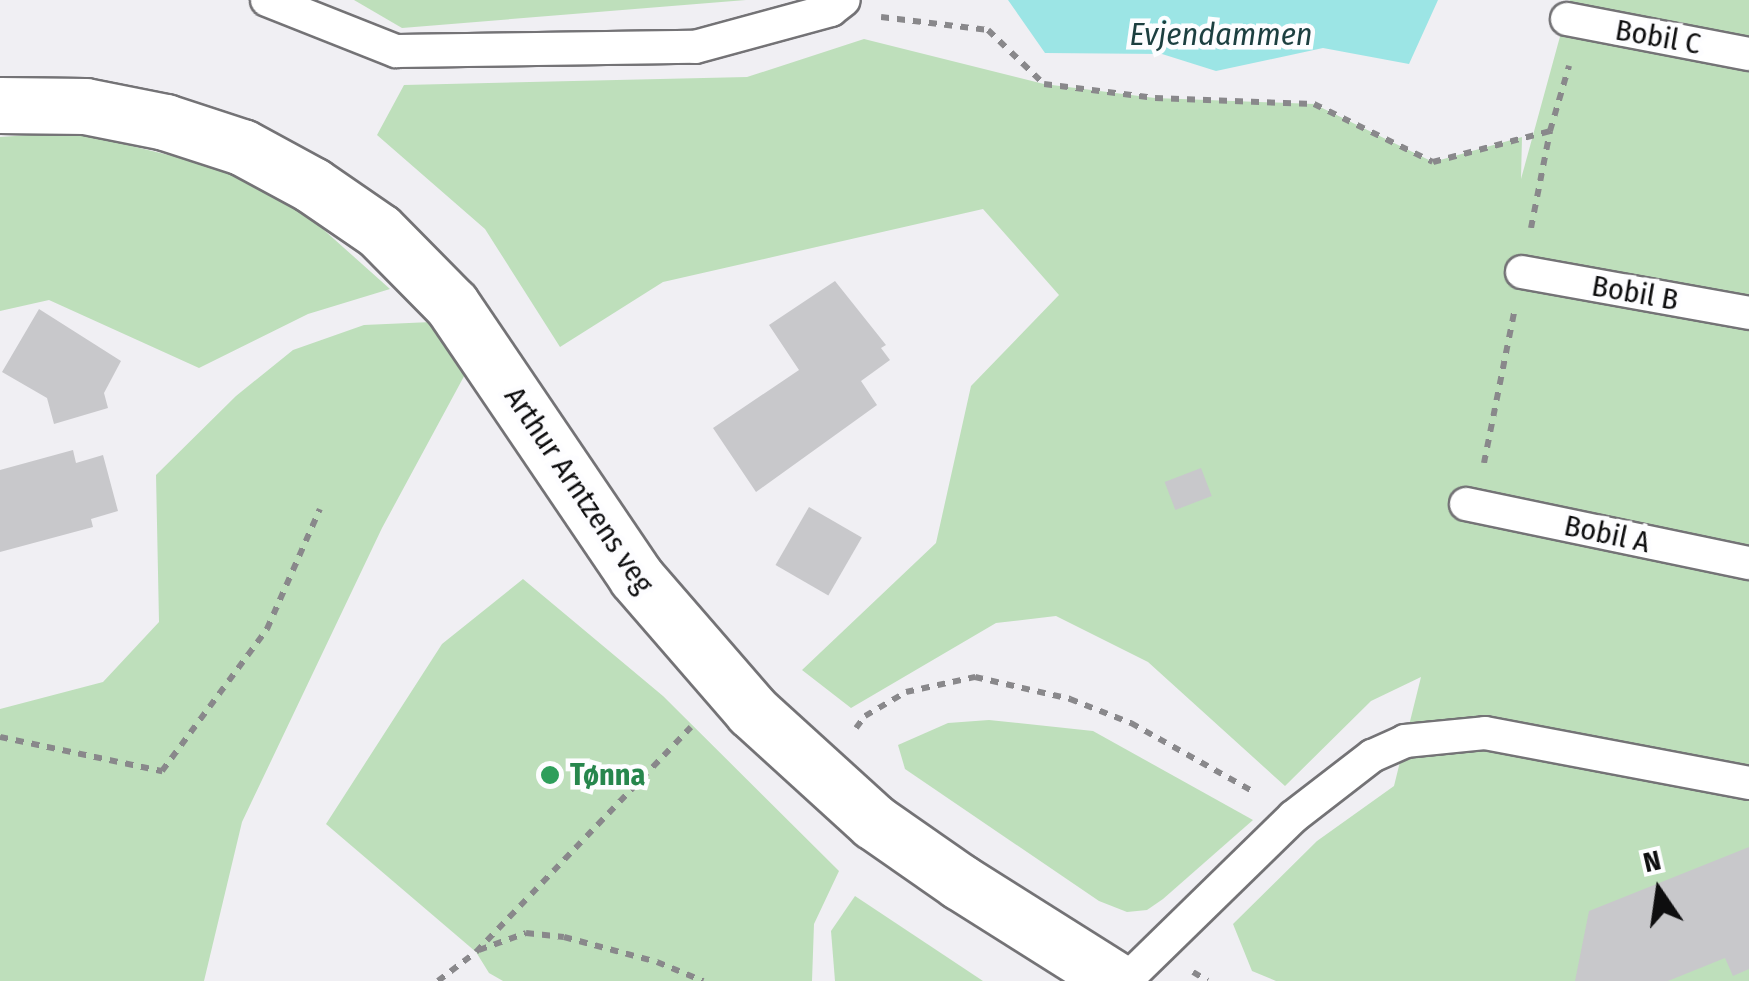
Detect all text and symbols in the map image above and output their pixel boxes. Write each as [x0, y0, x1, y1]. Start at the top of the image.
street label: Bobil C [1613, 12, 1703, 62]
water label: Evjendammen [1129, 15, 1313, 53]
street label: Bobil B [1589, 268, 1681, 318]
street label: Arthur Arntzens veg [497, 380, 661, 600]
street label: Bobil A [1561, 507, 1653, 561]
place label: Tønna [570, 757, 645, 793]
marker: Tønna [539, 764, 561, 786]
north arrow [1609, 841, 1709, 941]
text: N [1640, 843, 1664, 879]

